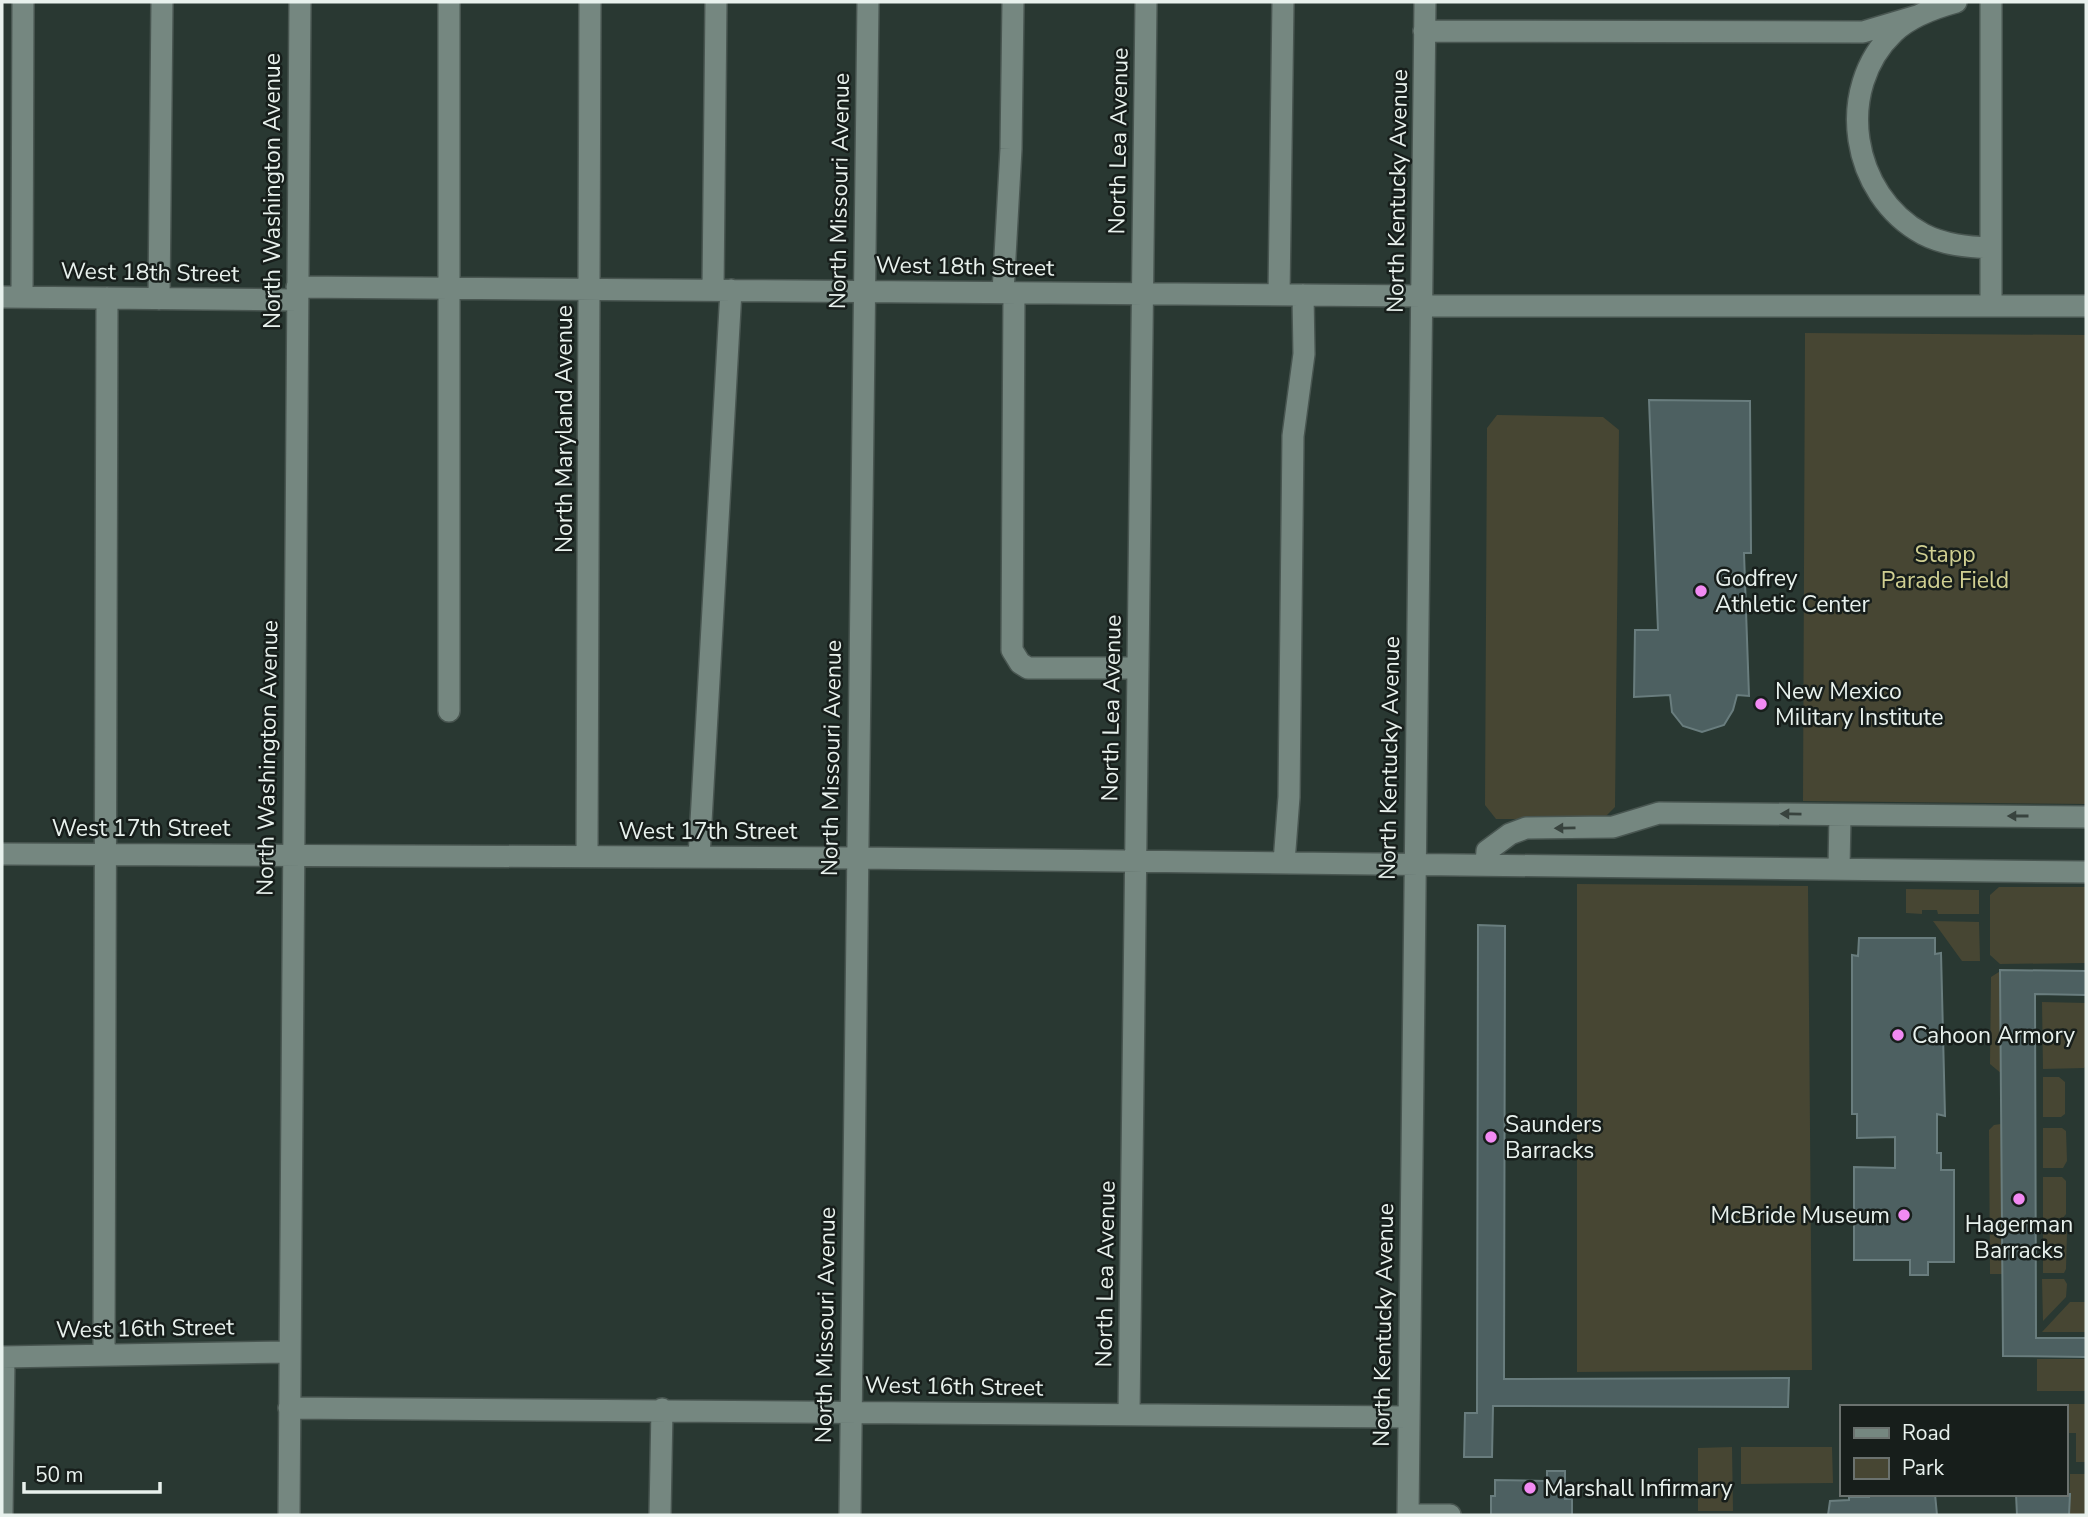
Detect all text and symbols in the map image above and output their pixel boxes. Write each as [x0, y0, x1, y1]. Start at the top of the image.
street label: North Lea Avenue [1101, 47, 1136, 235]
street label: North Washington Avenue [257, 53, 288, 329]
street label: North Kentucky Avenue [1380, 69, 1415, 313]
street label: North Missouri Avenue [822, 73, 857, 309]
street label: West 18th Street [875, 249, 1055, 284]
street label: West 18th Street [60, 255, 240, 290]
street label: North Maryland Avenue [549, 305, 580, 553]
park label: Stapp Parade Field [1881, 539, 2009, 596]
place label: Godfrey Athletic Center [1715, 563, 1871, 620]
marker: Godfrey Athletic Center [1693, 583, 1709, 599]
street label: North Lea Avenue [1094, 614, 1129, 802]
street label: North Washington Avenue [250, 620, 285, 896]
street label: North Kentucky Avenue [1372, 636, 1407, 880]
street label: North Missouri Avenue [814, 640, 849, 876]
place label: New Mexico Military Institute [1775, 676, 1943, 733]
marker: New Mexico Military Institute [1753, 696, 1769, 712]
one-way arrow [1779, 808, 1801, 820]
one-way arrow [2007, 810, 2029, 822]
street label: West 17th Street [52, 813, 231, 844]
street label: West 17th Street [619, 816, 798, 847]
one-way arrow [1554, 822, 1576, 834]
place label: Cahoon Armory [1912, 1020, 2075, 1051]
marker: Cahoon Armory [1890, 1027, 1906, 1043]
place label: Saunders Barracks [1505, 1109, 1602, 1166]
marker: Saunders Barracks [1483, 1129, 1499, 1145]
street label: North Lea Avenue [1088, 1180, 1123, 1368]
marker: Hagerman Barracks [2011, 1191, 2027, 1207]
place label: McBride Museum [1711, 1200, 1890, 1231]
street label: North Kentucky Avenue [1366, 1203, 1401, 1447]
street label: North Missouri Avenue [808, 1207, 843, 1443]
marker: McBride Museum [1896, 1207, 1912, 1223]
place label: Hagerman Barracks [1965, 1209, 2073, 1266]
street label: West 16th Street [56, 1311, 235, 1346]
street label: West 16th Street [864, 1369, 1044, 1404]
legend [1840, 1405, 2067, 1496]
text: Road [1902, 1419, 1951, 1447]
scale bar [24, 1450, 161, 1494]
text: Park [1902, 1454, 1944, 1482]
text: 50 m [35, 1461, 84, 1489]
place label: Marshall Infirmary [1544, 1473, 1733, 1504]
marker: Marshall Infirmary [1522, 1480, 1538, 1496]

